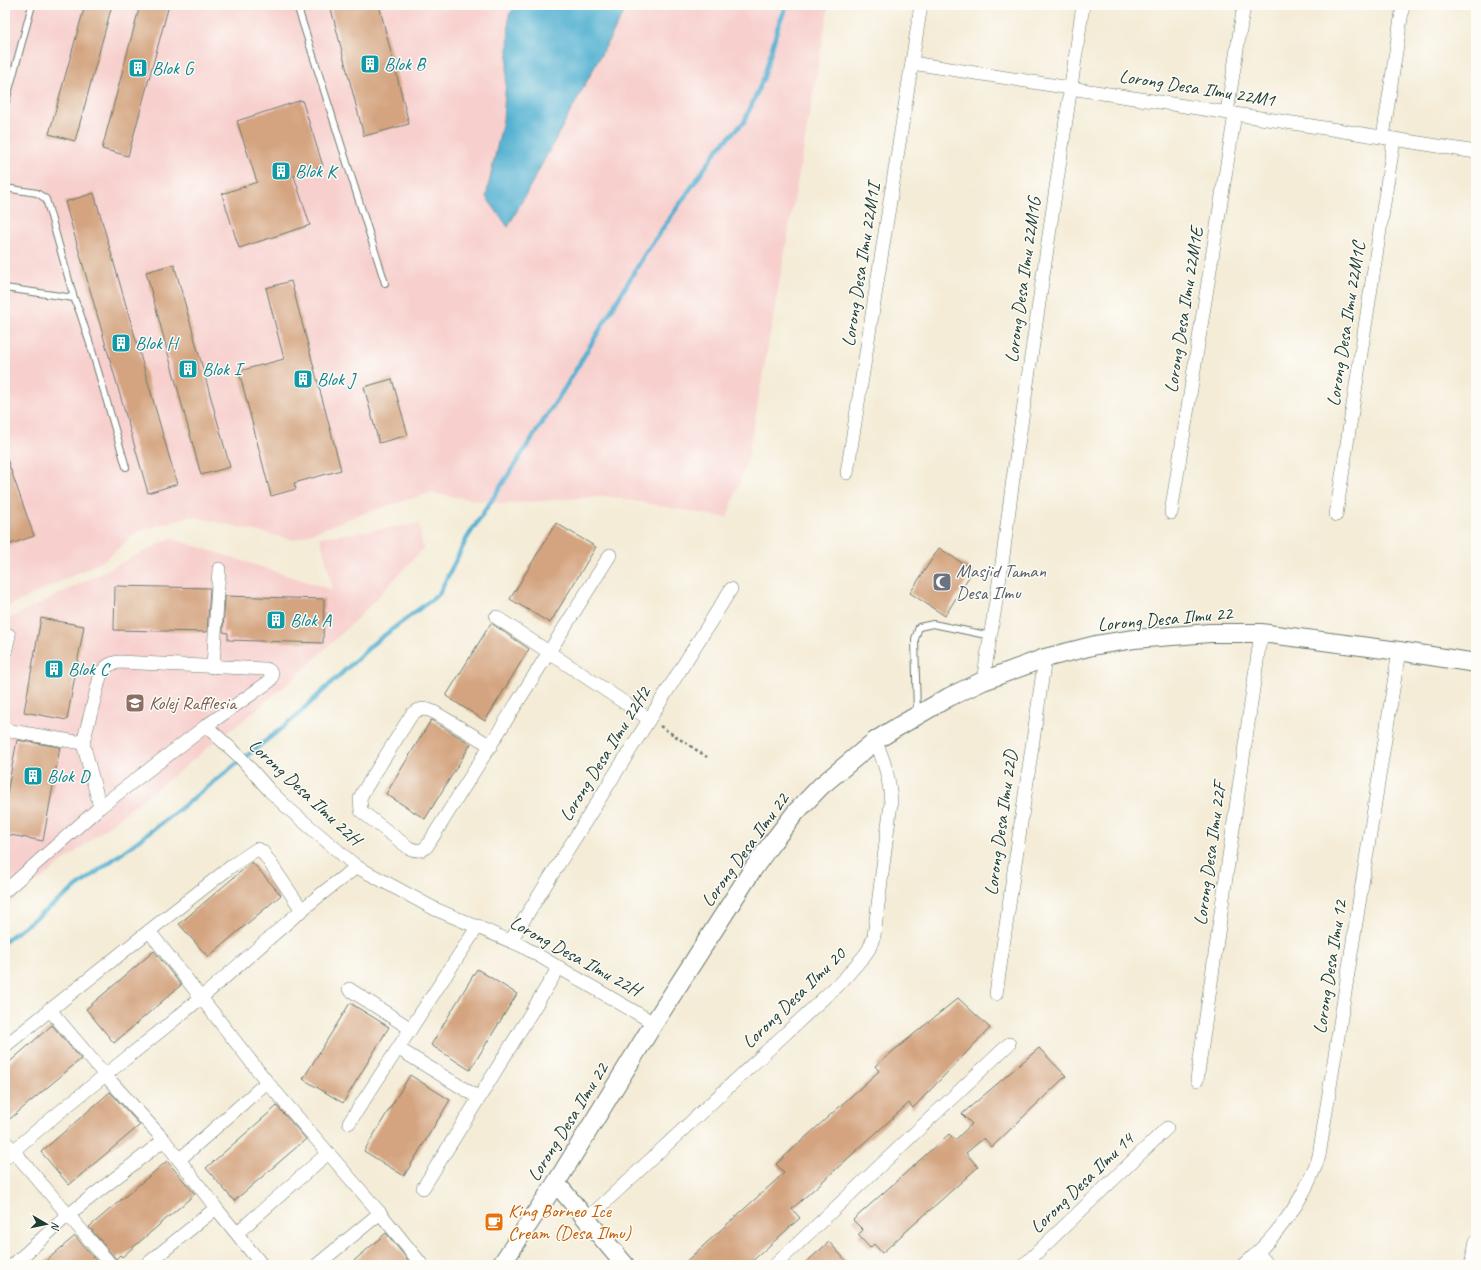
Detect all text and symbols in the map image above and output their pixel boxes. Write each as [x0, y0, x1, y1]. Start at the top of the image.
place label: Blok B [384, 52, 427, 76]
building icon: Blok B [359, 53, 381, 75]
place label: Blok G [152, 56, 195, 80]
building icon: Blok G [127, 57, 149, 79]
street label: Lorong Desa Ilmu 22M1 [1117, 64, 1278, 112]
place label: Blok K [295, 159, 340, 183]
building icon: Blok K [270, 160, 292, 182]
street label: Lorong Desa Ilmu 22M1I [836, 177, 886, 348]
street label: Lorong Desa Ilmu 22M1G [1000, 193, 1047, 364]
street label: Lorong Desa Ilmu 22M1E [1159, 223, 1209, 394]
street label: Lorong Desa Ilmu 22M1C [1321, 238, 1371, 408]
place label: Blok H [135, 331, 181, 355]
building icon: Blok H [110, 332, 132, 354]
place label: Blok I [202, 357, 246, 381]
building icon: Blok I [177, 358, 199, 380]
place label: Blok J [317, 367, 358, 391]
building icon: Blok J [292, 368, 314, 390]
place label: Masjid Taman Desa Ilmu [956, 559, 1046, 605]
mosque icon: Masjid Taman Desa Ilmu [931, 571, 953, 593]
street label: Lorong Desa Ilmu 22 [1097, 601, 1235, 637]
place label: Blok A [290, 608, 333, 632]
building icon: Blok A [265, 609, 287, 631]
place label: Blok C [68, 657, 112, 681]
building icon: Blok C [43, 658, 65, 680]
street label: Lorong Desa Ilmu 22H2 [554, 681, 657, 826]
place label: Kolej Rafflesia [149, 691, 238, 715]
school or university icon: Kolej Rafflesia [124, 692, 146, 714]
street label: Lorong Desa Ilmu 22H [244, 734, 369, 853]
street label: Lorong Desa Ilmu 22D [979, 747, 1023, 897]
place label: Blok D [47, 764, 92, 788]
building icon: Blok D [22, 765, 44, 787]
street label: Lorong Desa Ilmu 22F [1188, 777, 1232, 927]
street label: Lorong Desa Ilmu 22 [696, 787, 795, 912]
street label: Lorong Desa Ilmu 12 [1308, 897, 1353, 1036]
street label: Lorong Desa Ilmu 22H [505, 910, 647, 1003]
street label: Lorong Desa Ilmu 20 [737, 941, 852, 1054]
street label: Lorong Desa Ilmu 22 [522, 1057, 615, 1186]
street label: Lorong Desa Ilmu 14 [1025, 1126, 1141, 1239]
place label: King Borneo Ice Cream (Desa Ilmu) [508, 1199, 633, 1245]
north arrow [26, 1204, 66, 1244]
cafe icon: King Borneo Ice Cream (Desa Ilmu) [483, 1211, 505, 1233]
text: N [48, 1221, 63, 1232]

